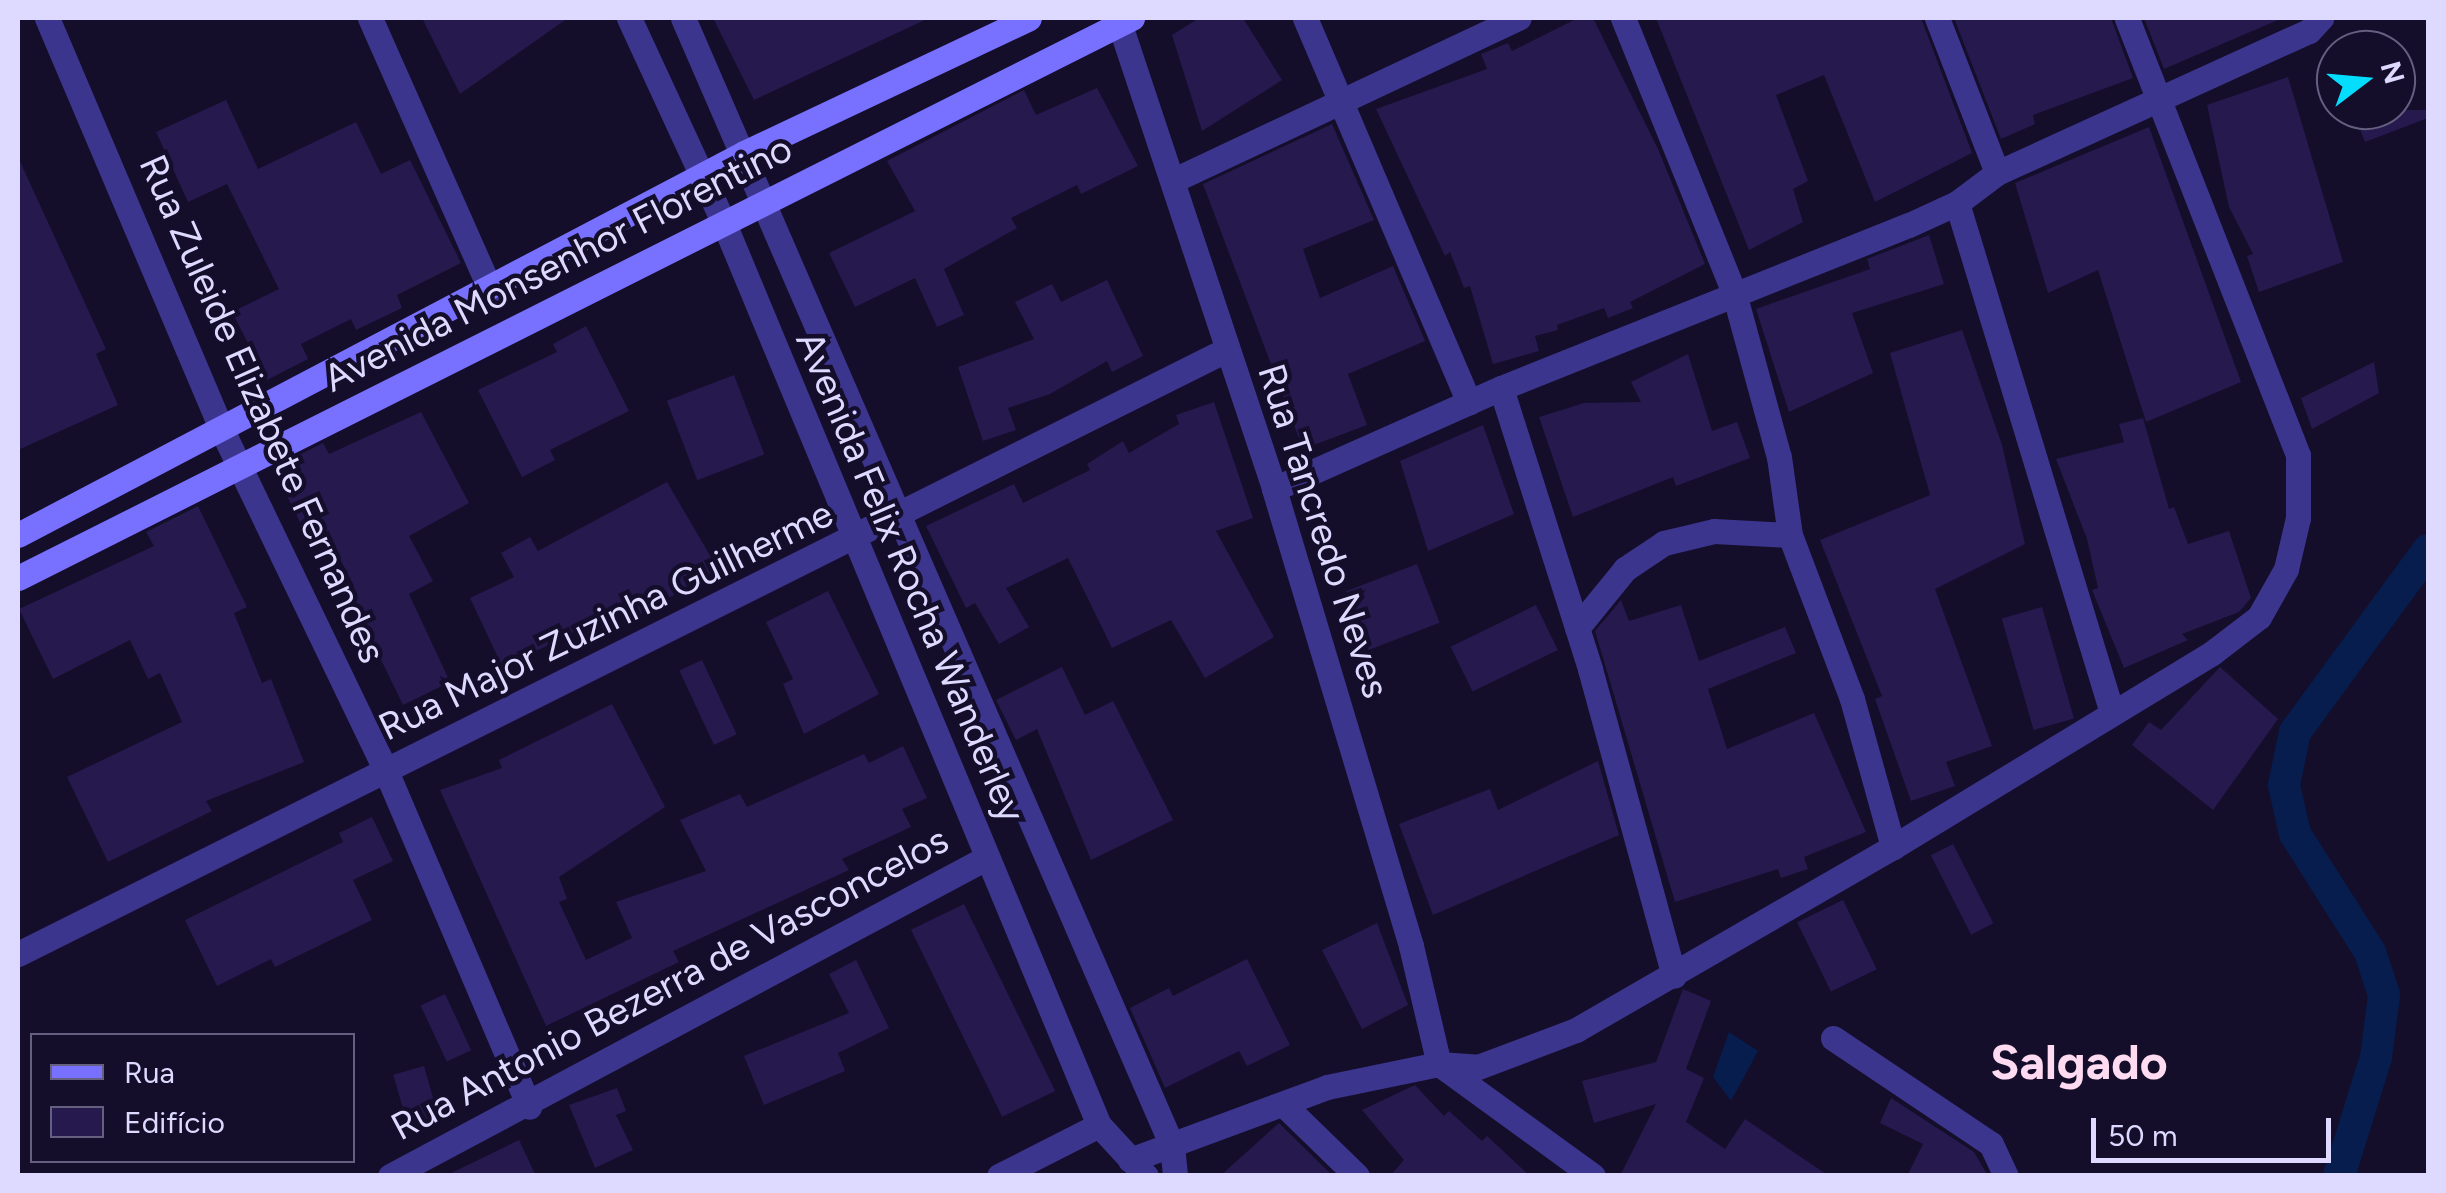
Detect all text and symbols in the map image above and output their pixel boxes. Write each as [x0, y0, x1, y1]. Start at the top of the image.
north arrow [2316, 30, 2416, 130]
text: N [2374, 57, 2412, 87]
street label: Avenida Monsenhor Florentino [316, 126, 800, 402]
street label: Rua Zuleide Elizabete Fernandes [129, 148, 395, 670]
street label: Avenida Felix Rocha Wanderley [786, 325, 1034, 829]
street label: Rua Tancredo Neves [1248, 358, 1398, 704]
street label: Rua Major Zuzinha Guilherme [372, 491, 840, 751]
street label: Rua Antonio Bezerra de Vasconcelos [384, 817, 956, 1151]
legend [30, 1033, 355, 1163]
district label: Salgado [1990, 1034, 2168, 1092]
text: Rua [124, 1054, 175, 1091]
scale bar [2096, 1098, 2336, 1160]
text: Edifício [124, 1104, 225, 1141]
text: 50 m [2108, 1117, 2177, 1154]

